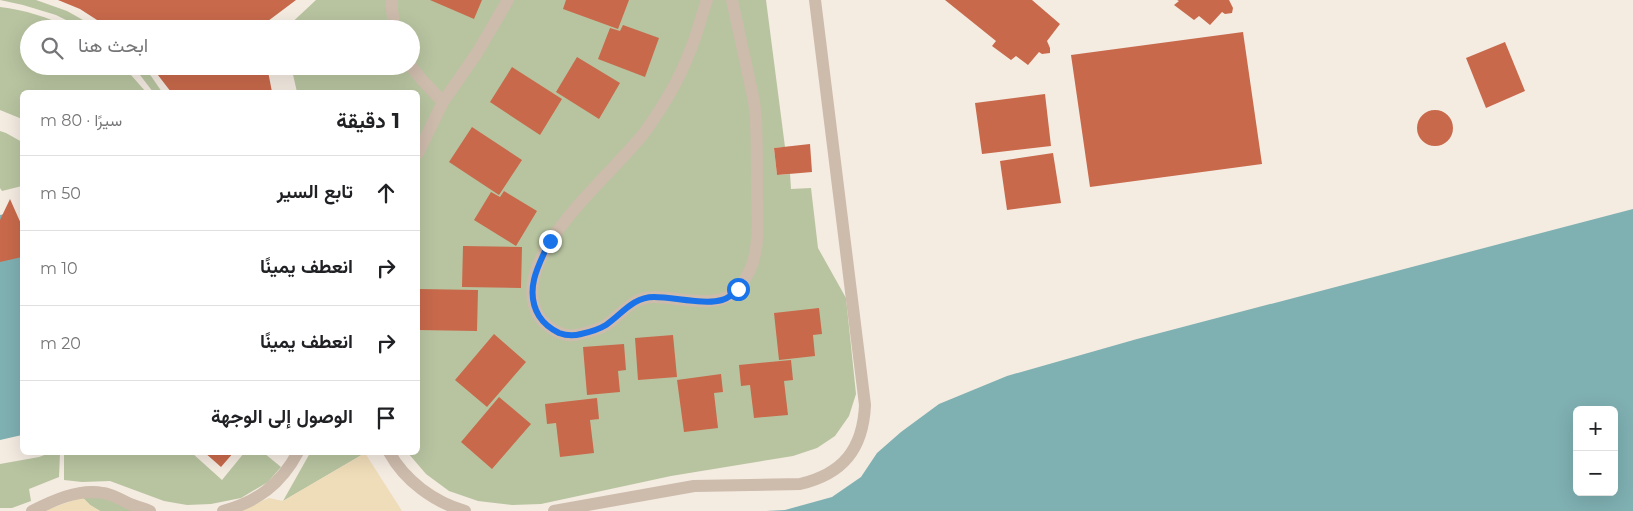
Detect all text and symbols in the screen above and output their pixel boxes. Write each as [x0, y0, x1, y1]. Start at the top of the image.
search box [20, 20, 420, 75]
icon: search [38, 34, 66, 62]
text: ابحث هنا [78, 34, 148, 57]
text: 1 دقيقة [336, 108, 400, 133]
text: سيرًا · 80 m [40, 111, 122, 130]
icon: ahead [372, 179, 400, 207]
text: تابع السير [277, 180, 353, 203]
text: 50 m [40, 184, 81, 203]
route end [539, 230, 562, 253]
icon: right [372, 254, 400, 282]
text: انعطف يمينًا [260, 255, 353, 278]
text: 10 m [40, 259, 78, 278]
route start [727, 278, 750, 301]
icon: right [372, 329, 400, 357]
text: انعطف يمينًا [260, 330, 353, 353]
text: 20 m [40, 334, 81, 353]
icon: arrive [372, 404, 400, 432]
text: الوصول إلى الوجهة [211, 405, 353, 428]
map controls [1573, 406, 1618, 496]
button: + [1573, 406, 1618, 451]
button: − [1573, 451, 1618, 496]

